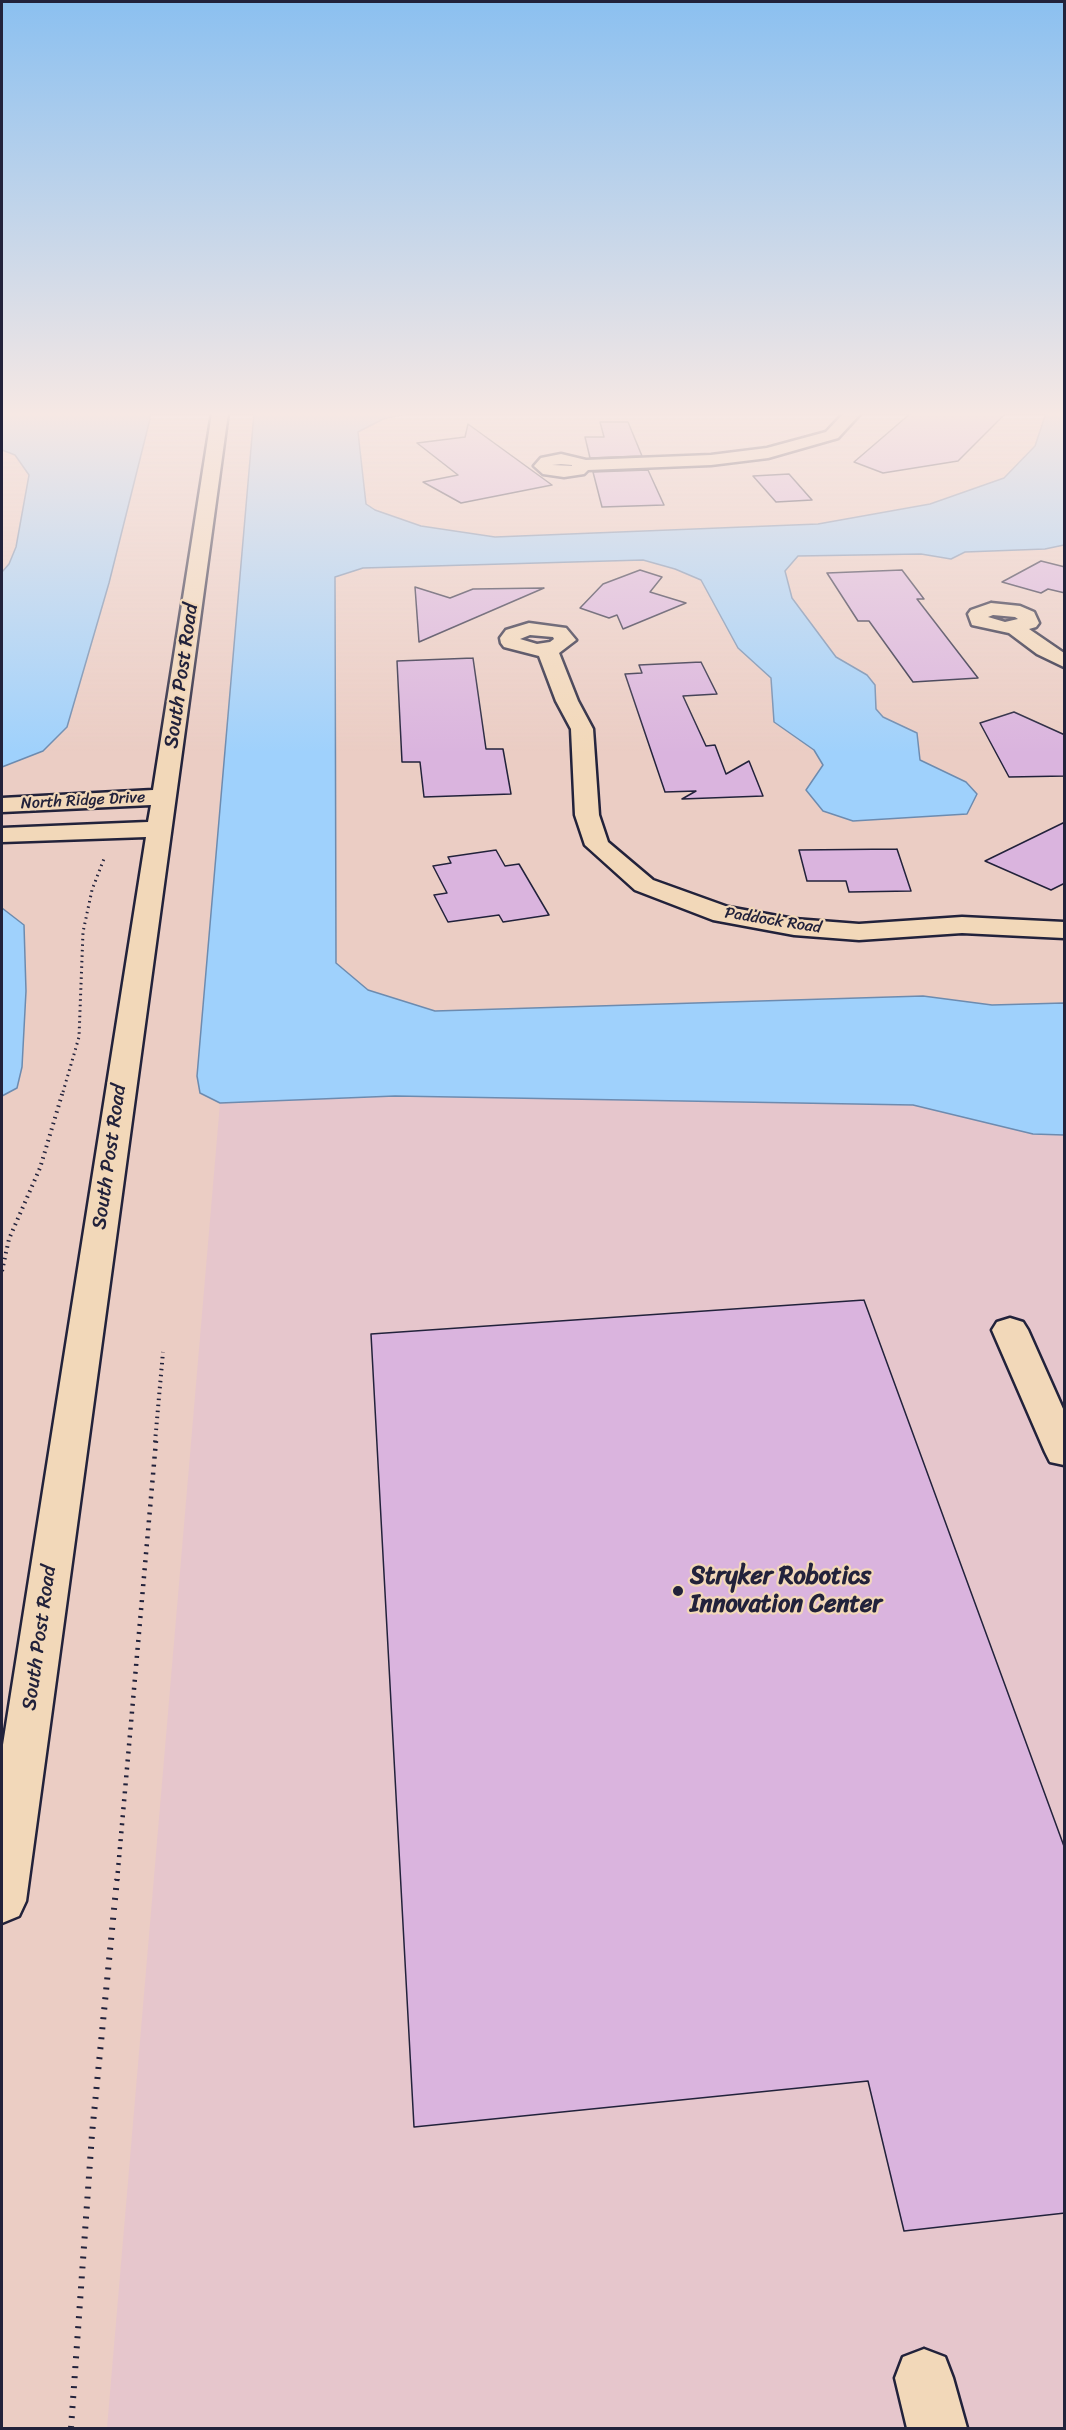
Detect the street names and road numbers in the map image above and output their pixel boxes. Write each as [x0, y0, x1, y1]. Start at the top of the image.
street label: South Post Road [160, 602, 204, 750]
street label: North Ridge Drive [20, 788, 146, 814]
street label: Paddock Road [723, 904, 823, 938]
street label: South Post Road [88, 1083, 132, 1231]
street label: South Post Road [18, 1564, 62, 1712]

